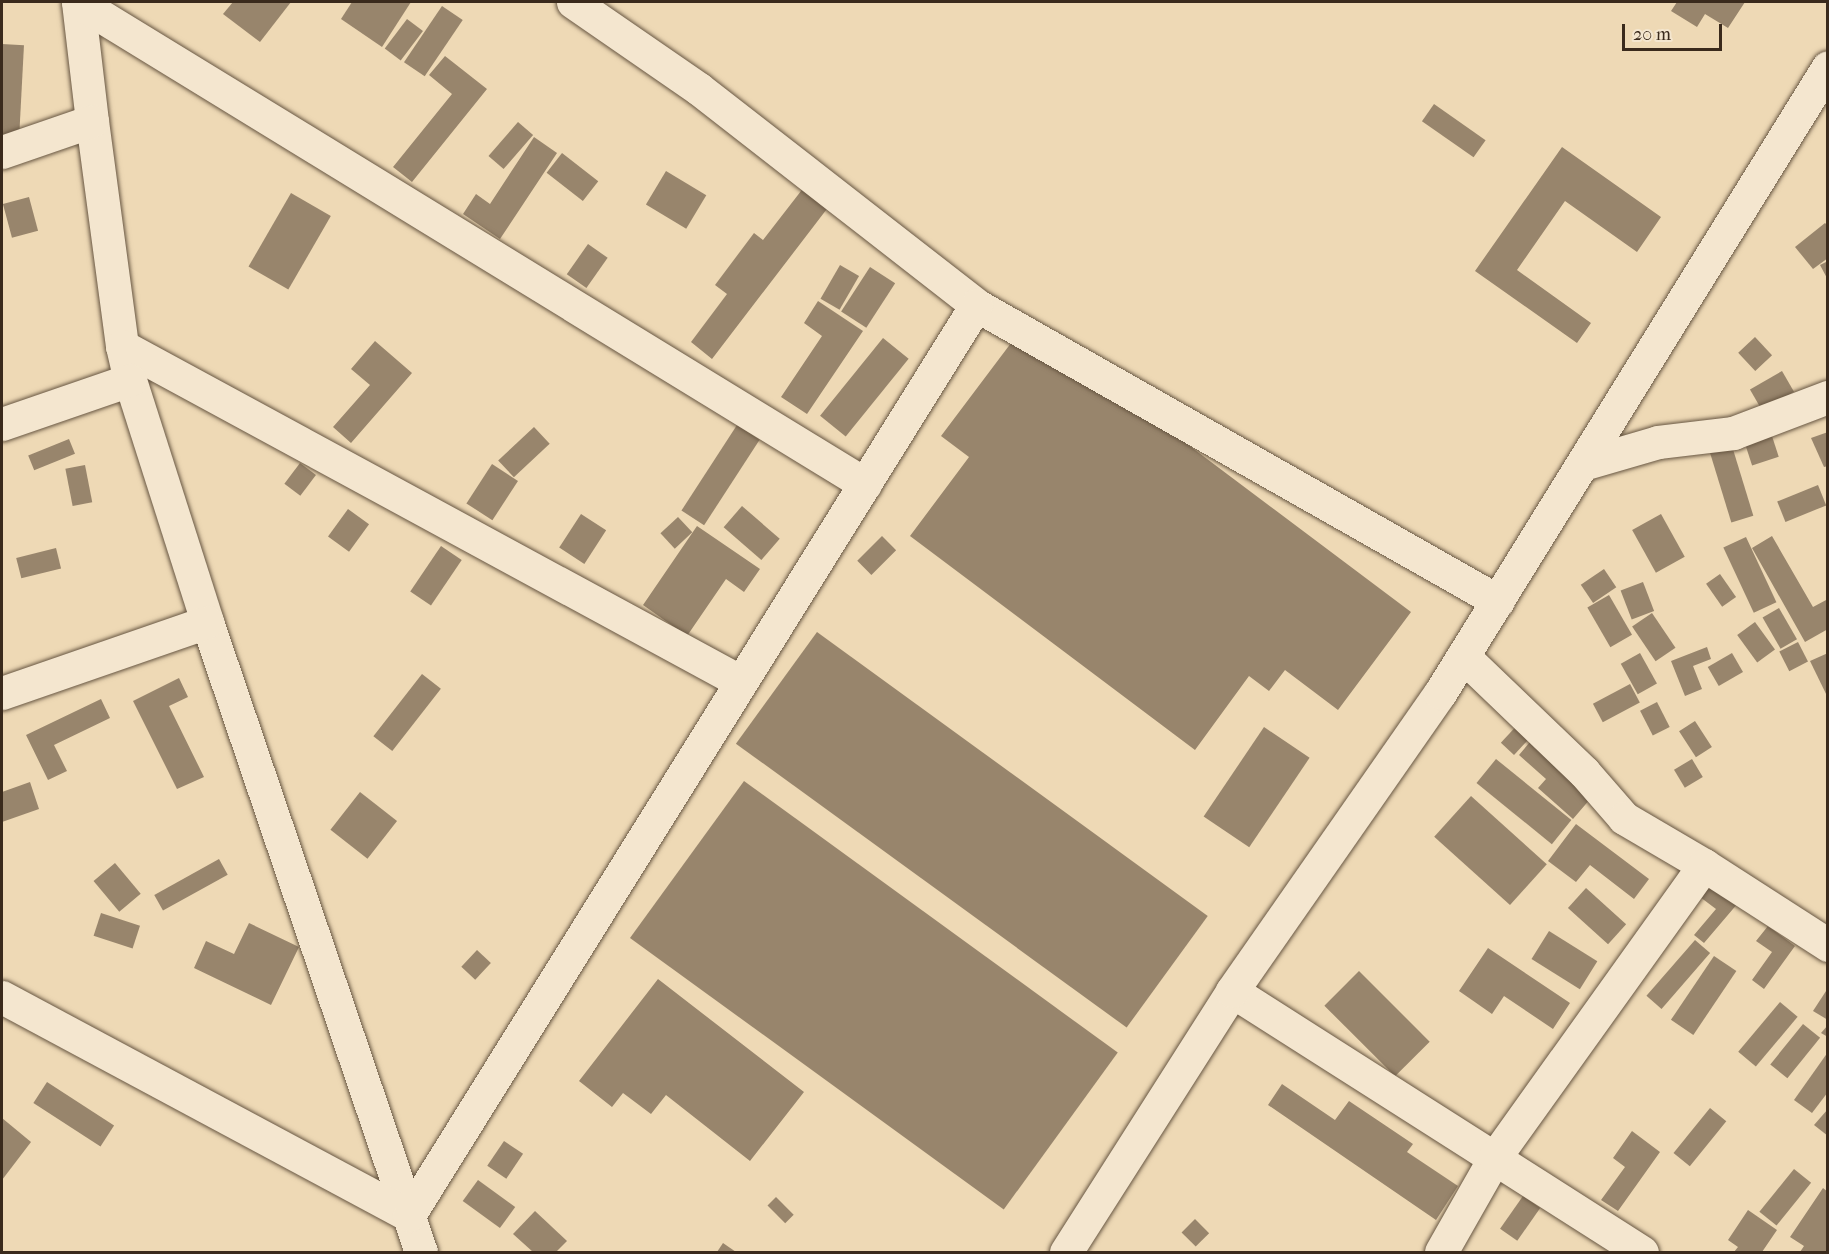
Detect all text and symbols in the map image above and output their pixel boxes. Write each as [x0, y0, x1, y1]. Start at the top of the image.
scale bar [1625, 12, 1726, 50]
text: 20 m [1633, 24, 1671, 45]

